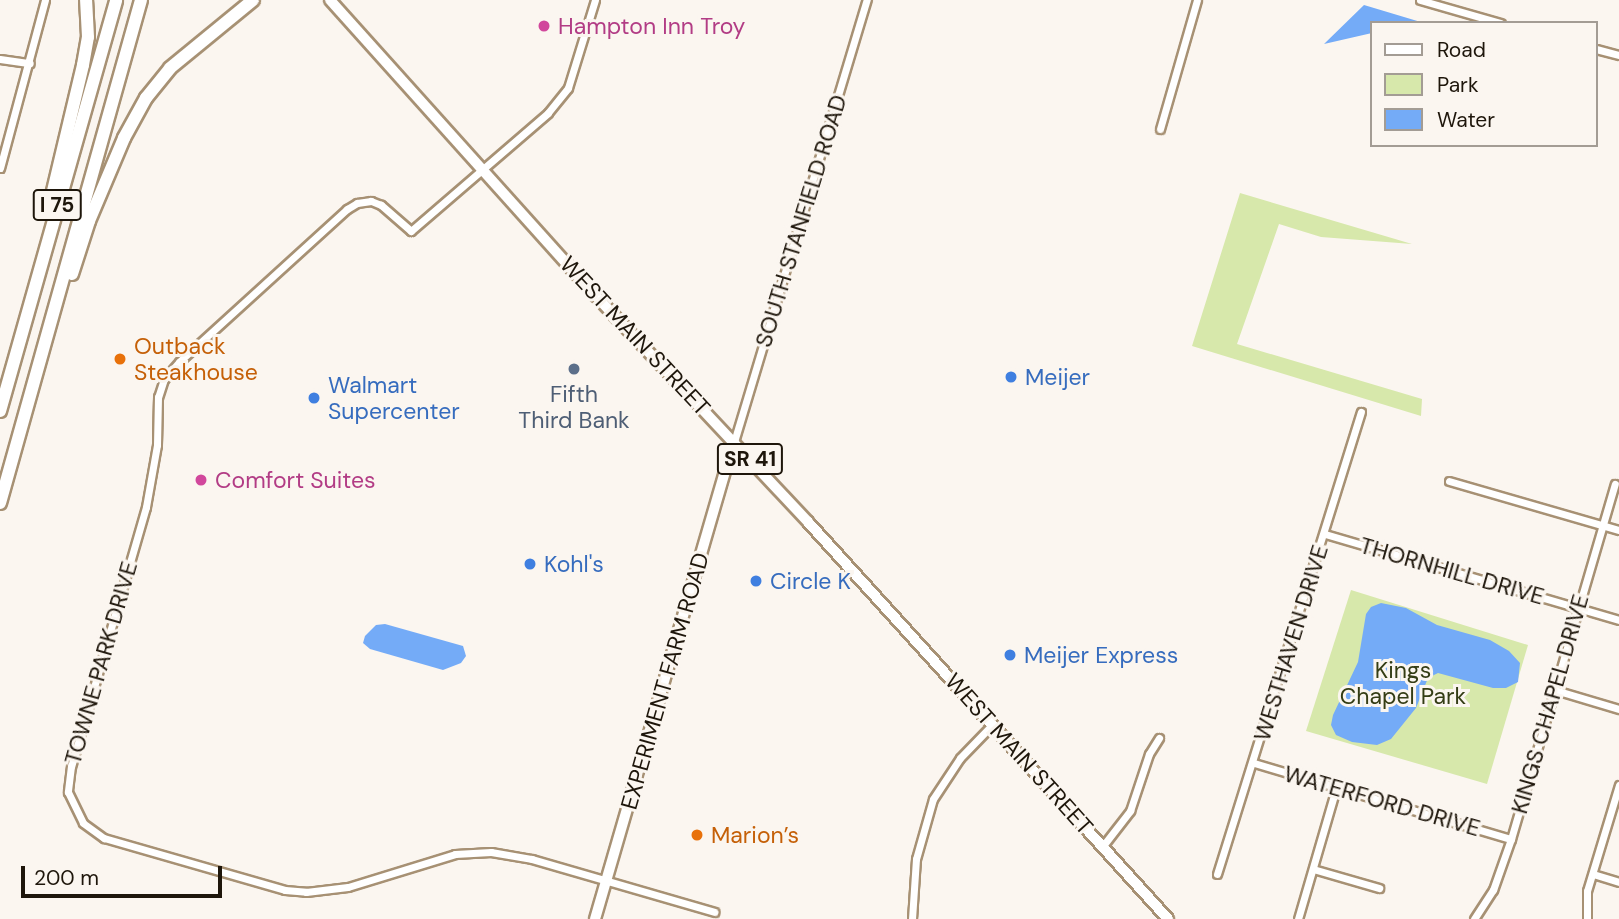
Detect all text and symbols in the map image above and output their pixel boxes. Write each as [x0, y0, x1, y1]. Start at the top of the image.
place label: Hampton Inn Troy [558, 12, 745, 40]
marker: Hampton Inn Troy [536, 18, 552, 34]
legend [1370, 21, 1598, 147]
text: Road [1437, 36, 1486, 64]
text: Park [1437, 71, 1478, 99]
street label: SOUTH STANFIELD ROAD [749, 92, 853, 350]
text: Water [1437, 106, 1495, 134]
road number: I 75 [32, 188, 82, 222]
street label: WEST MAIN STREET [554, 251, 716, 421]
place label: Outback Steakhouse [134, 332, 258, 386]
marker: Outback Steakhouse [112, 351, 128, 367]
marker: Fifth Third Bank [566, 361, 582, 377]
place label: Meijer [1025, 363, 1090, 391]
marker: Meijer [1003, 369, 1019, 385]
place label: Walmart Supercenter [328, 371, 460, 425]
place label: Fifth Third Bank [518, 380, 630, 434]
marker: Walmart Supercenter [306, 390, 322, 406]
road number: SR 41 [717, 442, 783, 476]
place label: Comfort Suites [215, 466, 376, 494]
marker: Comfort Suites [193, 472, 209, 488]
street label: THORNHILL DRIVE [1357, 531, 1547, 611]
street label: WESTHAVEN DRIVE [1248, 542, 1334, 744]
street label: EXPERIMENT FARM ROAD [615, 549, 715, 813]
place label: Kohl's [544, 550, 604, 578]
marker: Kohl's [522, 556, 538, 572]
street label: TOWNE PARK DRIVE [59, 558, 143, 768]
place label: Circle K [770, 567, 851, 595]
marker: Circle K [748, 573, 764, 589]
street label: KINGS CHAPEL DRIVE [1505, 591, 1595, 817]
place label: Meijer Express [1024, 641, 1178, 669]
marker: Meijer Express [1002, 647, 1018, 663]
park label: Kings Chapel Park [1340, 656, 1466, 710]
street label: WEST MAIN STREET [939, 668, 1099, 840]
street label: WATERFORD DRIVE [1281, 760, 1483, 842]
place label: Marion’s [711, 821, 799, 849]
marker: Marion’s [689, 827, 705, 843]
scale bar [24, 852, 226, 896]
text: 200 m [34, 864, 99, 892]

